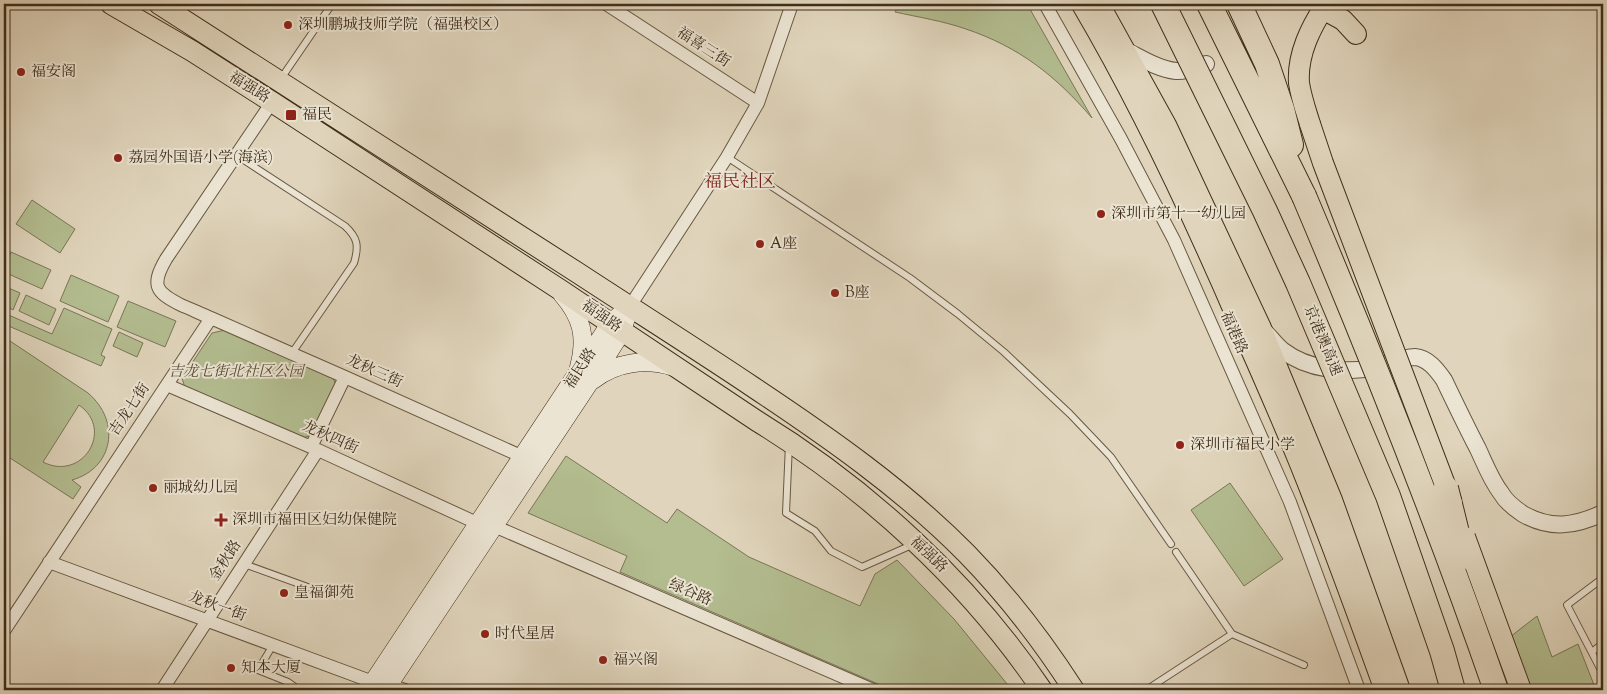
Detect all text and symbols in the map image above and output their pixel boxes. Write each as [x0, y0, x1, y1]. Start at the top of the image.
place label: 深圳鹏城技师学院（福强校区） [298, 15, 508, 36]
marker: 深圳鹏城技师学院（福强校区） [282, 19, 294, 31]
street label: 福喜三街 [672, 23, 734, 73]
place label: 福安阁 [31, 62, 76, 83]
marker: 福安阁 [15, 66, 27, 78]
street label: 福强路 [224, 67, 274, 109]
place label: 福民 [302, 105, 332, 126]
marker: 福民 [284, 108, 298, 122]
place label: 荔园外国语小学(海滨) [128, 148, 273, 169]
marker: 荔园外国语小学(海滨) [112, 152, 124, 164]
district label: 福民社区 [704, 170, 776, 196]
place label: 深圳市第十一幼儿园 [1111, 204, 1246, 225]
marker: 深圳市第十一幼儿园 [1095, 208, 1107, 220]
place label: A座 [770, 234, 797, 255]
marker: A座 [754, 238, 766, 250]
place label: B座 [845, 283, 869, 304]
marker: B座 [829, 287, 841, 299]
street label: 福强路 [576, 296, 626, 338]
street label: 京港澳高速 [1298, 302, 1346, 380]
street label: 福港路 [1214, 308, 1252, 358]
street label: 福民路 [560, 344, 602, 394]
street label: 龙秋三街 [342, 350, 406, 394]
park label: 吉龙七街北社区公园 [168, 362, 305, 383]
street label: 吉龙七街 [105, 379, 155, 441]
street label: 龙秋四街 [298, 416, 362, 460]
place label: 深圳市福民小学 [1190, 435, 1295, 456]
marker: 深圳市福民小学 [1174, 439, 1186, 451]
place label: 丽城幼儿园 [163, 478, 238, 499]
marker: 丽城幼儿园 [147, 482, 159, 494]
place label: 深圳市福田区妇幼保健院 [232, 510, 397, 531]
marker: 深圳市福田区妇幼保健院 [214, 513, 228, 527]
street label: 福强路 [905, 532, 951, 578]
street label: 金秋路 [205, 536, 247, 586]
street label: 绿谷路 [665, 575, 715, 611]
place label: 皇福御苑 [294, 583, 354, 604]
street label: 龙秋一街 [185, 587, 249, 627]
marker: 皇福御苑 [278, 587, 290, 599]
place label: 时代星居 [495, 624, 555, 645]
marker: 时代星居 [479, 628, 491, 640]
place label: 福兴阁 [613, 650, 658, 671]
marker: 福兴阁 [597, 654, 609, 666]
place label: 知本大厦 [241, 658, 301, 679]
marker: 知本大厦 [225, 662, 237, 674]

